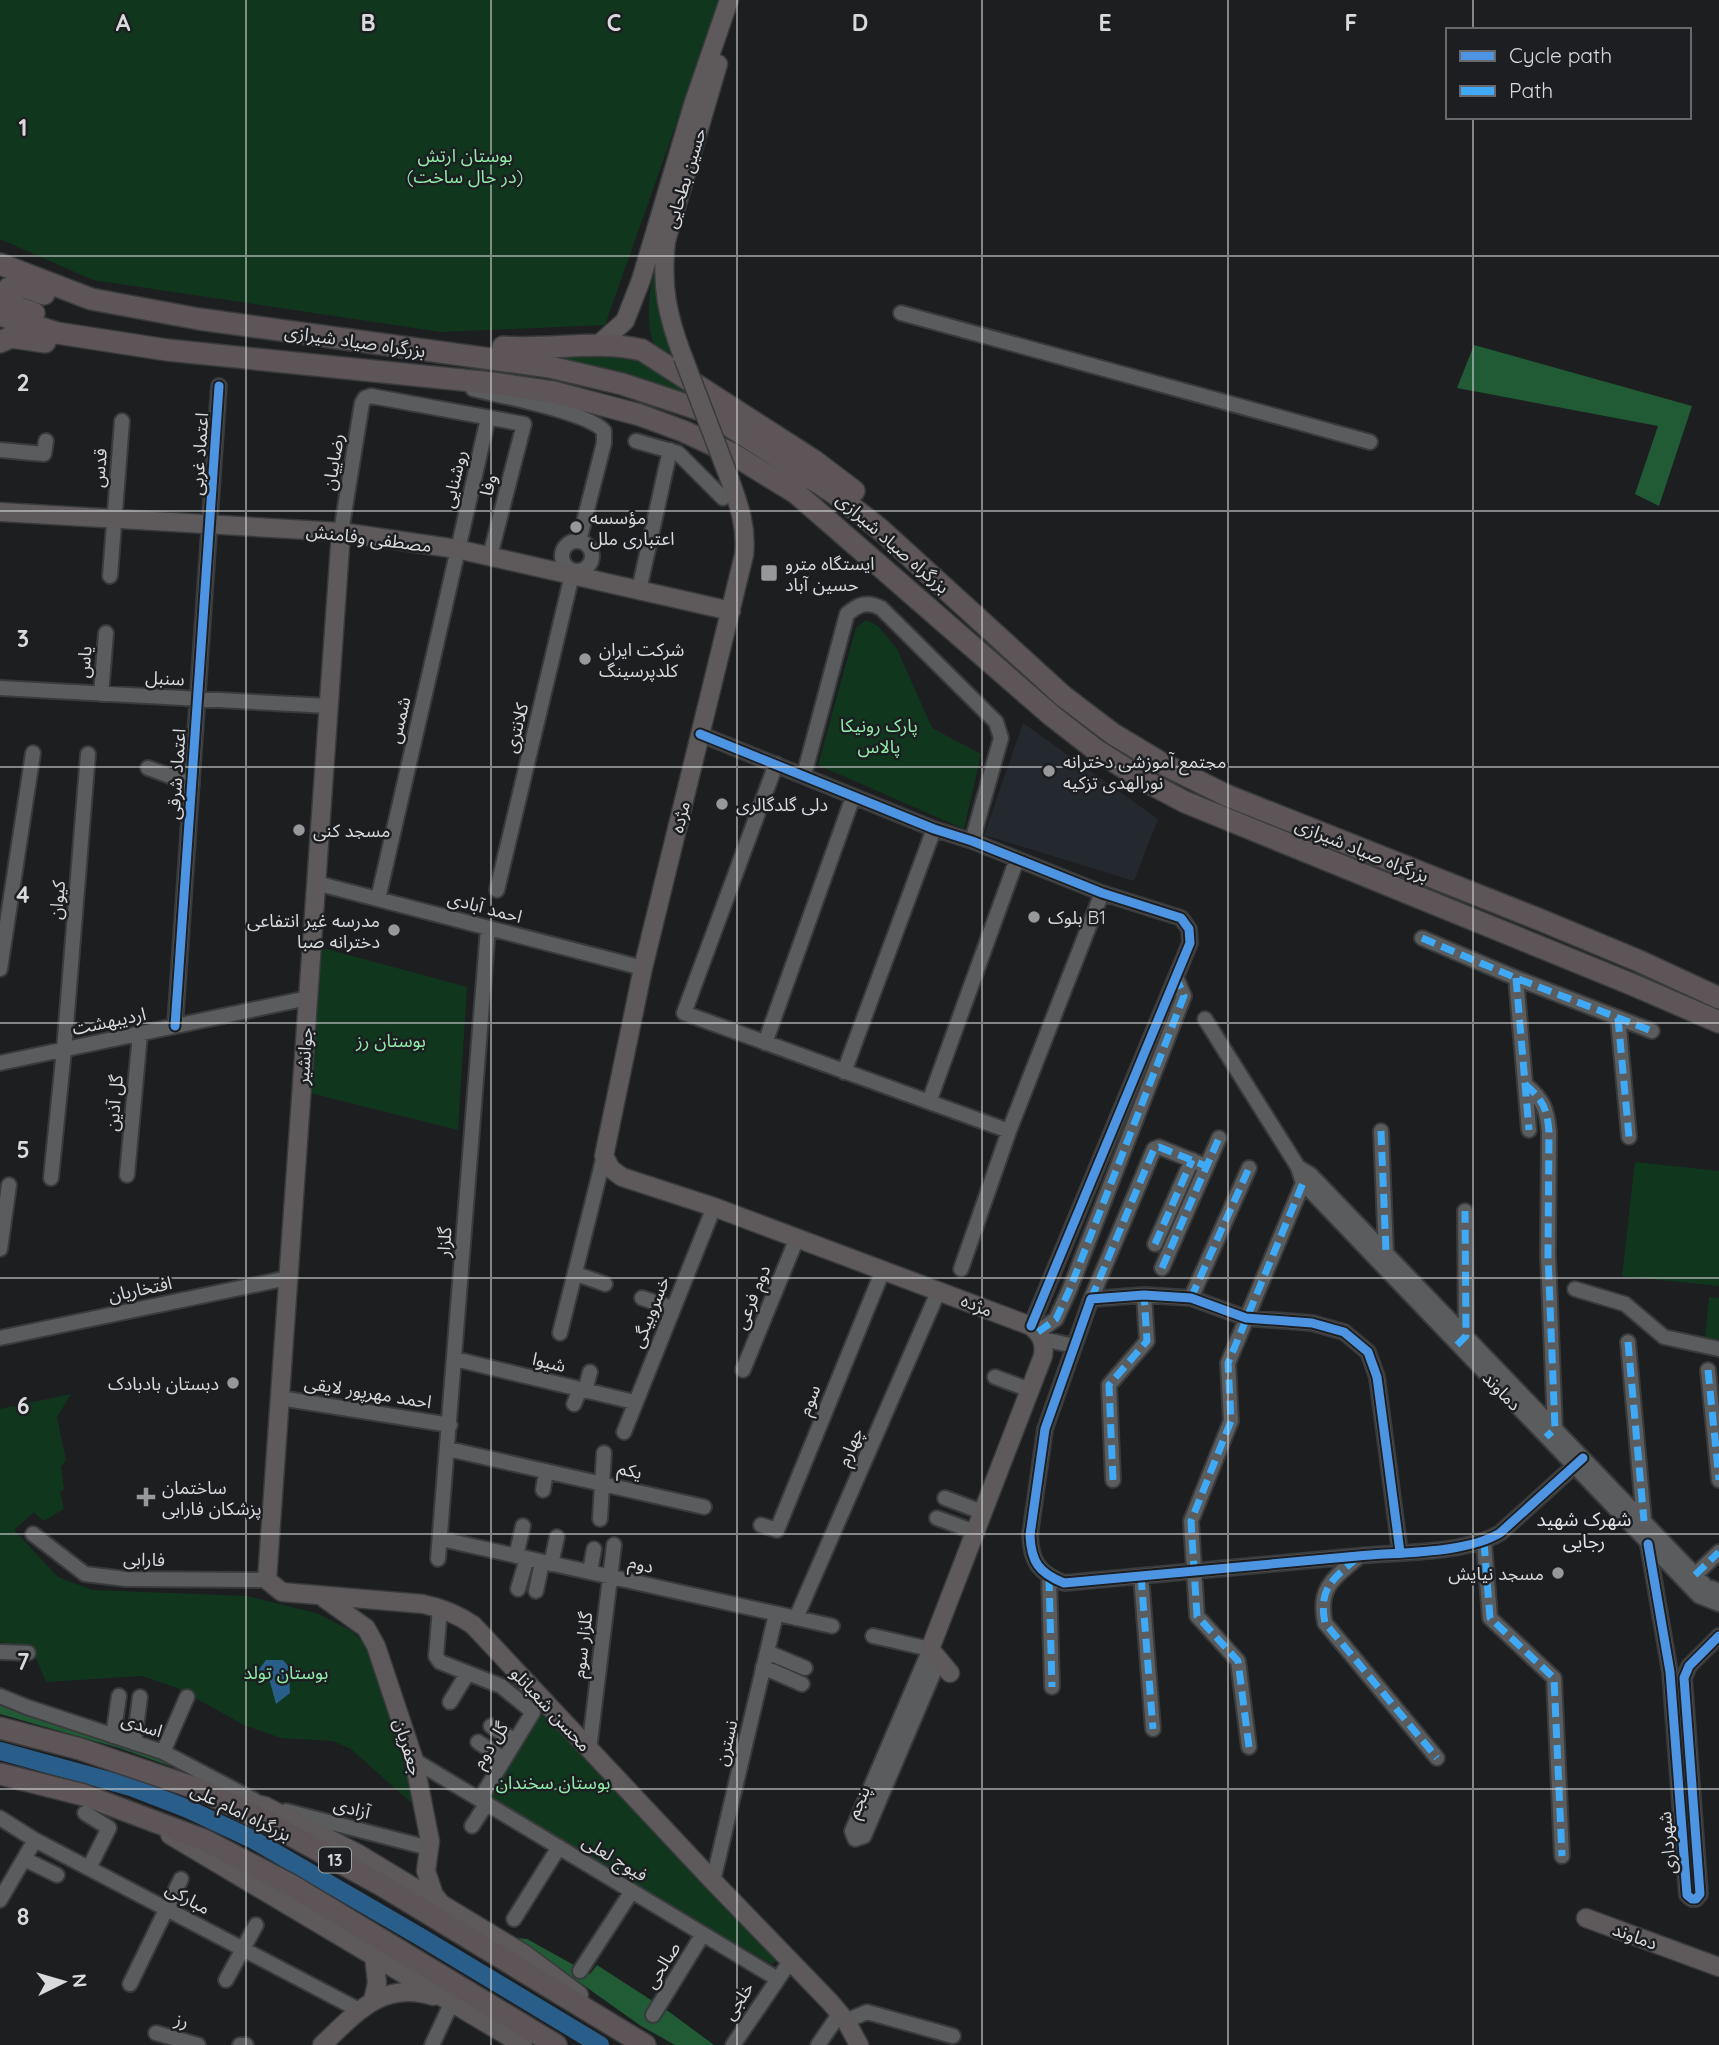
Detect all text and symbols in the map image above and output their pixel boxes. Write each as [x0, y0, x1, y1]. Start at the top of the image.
text: A [116, 8, 131, 37]
text: B [360, 8, 376, 37]
text: C [607, 8, 621, 37]
text: D [852, 8, 868, 37]
text: E [1098, 8, 1112, 37]
text: F [1345, 8, 1357, 37]
legend [1446, 28, 1691, 119]
text: Cycle path [1509, 42, 1612, 68]
text: Path [1509, 77, 1553, 103]
text: 1 [19, 113, 27, 142]
street label: حسین بطحایی [659, 125, 711, 231]
park label: بوستان ارتش (در حال ساخت) [407, 144, 523, 188]
street label: بزرگراه صیاد شیرازی [283, 320, 427, 362]
text: 2 [16, 368, 30, 397]
street label: اعتماد غربی [185, 412, 213, 496]
street label: رضاییان [317, 432, 349, 492]
street label: قدس [86, 448, 112, 488]
street label: روشنایی [436, 448, 472, 510]
street label: وفا [474, 472, 502, 498]
street label: بزرگراه صیاد شیرازی [832, 488, 954, 598]
place label: مؤسسه اعتباری ملل [590, 506, 675, 550]
street label: مصطفی وفامنش [305, 519, 433, 557]
marker: مؤسسه اعتباری ملل [568, 519, 584, 535]
place label: ایستگاه مترو حسین آباد [785, 552, 875, 596]
marker: ایستگاه مترو حسین آباد [759, 563, 779, 583]
text: 3 [17, 624, 29, 653]
place label: شرکت ایران کلدپرسینگ [599, 638, 684, 682]
street label: یاس [71, 645, 97, 679]
marker: شرکت ایران کلدپرسینگ [577, 651, 593, 667]
street label: سنبل [145, 665, 185, 691]
street label: شمس [382, 694, 416, 746]
street label: کلانتری [499, 700, 533, 755]
park label: پارک رونیکا پالاس [840, 714, 918, 758]
street label: اعتماد شرقی [161, 728, 191, 820]
place label: مجتمع آموزشی دخترانه نورالهدی تزکیه [1063, 750, 1226, 794]
marker: مجتمع آموزشی دخترانه نورالهدی تزکیه [1041, 763, 1057, 779]
place label: دلی گلدگالری [736, 793, 828, 816]
marker: دلی گلدگالری [714, 796, 730, 812]
street label: مژده [665, 799, 695, 835]
street label: بزرگراه صیاد شیرازی [1292, 813, 1432, 887]
place label: مسجد کنی [313, 819, 391, 842]
marker: مسجد کنی [291, 822, 307, 838]
street label: کیوان [44, 879, 70, 921]
text: 4 [16, 880, 30, 909]
street label: احمد آبادی [445, 886, 525, 928]
place label: بلوک B1 [1048, 906, 1106, 929]
place label: مدرسه غیر انتفاعی دخترانه صبا [247, 909, 380, 953]
marker: بلوک B1 [1026, 909, 1042, 925]
marker: مدرسه غیر انتفاعی دخترانه صبا [386, 922, 402, 938]
street label: اردیبهشت [70, 1002, 148, 1040]
street label: جوانشیر [290, 1027, 317, 1086]
park label: بوستان رز [355, 1029, 426, 1052]
street label: گل آذین [100, 1073, 128, 1132]
text: 5 [16, 1135, 30, 1164]
street label: گلزار [431, 1225, 457, 1259]
street label: دوم فرعی [729, 1261, 778, 1334]
street label: افتخاریان [106, 1271, 174, 1307]
street label: خسروبیگی [625, 1273, 675, 1351]
street label: مژده [958, 1288, 996, 1322]
street label: شیوا [530, 1347, 568, 1377]
street label: دماوند [1478, 1367, 1526, 1415]
street label: احمد مهرپور لایقی [303, 1371, 433, 1414]
place label: دبستان بادبادک [108, 1372, 219, 1395]
marker: دبستان بادبادک [225, 1375, 241, 1391]
street label: سوم [792, 1381, 828, 1420]
text: 6 [17, 1391, 29, 1420]
street label: چهارم [832, 1424, 871, 1471]
street label: یکم [615, 1456, 645, 1486]
place label: ساختمان پزشکان فارابی [162, 1476, 262, 1520]
marker: ساختمان پزشکان فارابی [136, 1487, 156, 1507]
district label: شهرک شهید رجایی [1537, 1507, 1631, 1553]
street label: فارابی [123, 1547, 165, 1571]
street label: دوم [625, 1550, 656, 1581]
place label: مسجد نیایش [1448, 1562, 1544, 1585]
marker: مسجد نیایش [1550, 1565, 1566, 1581]
street label: گلزار سوم [567, 1610, 601, 1680]
text: 7 [17, 1647, 30, 1676]
park label: بوستان تولد [244, 1661, 328, 1684]
street label: محسن شعبانلو [506, 1662, 596, 1756]
street label: اسدی [119, 1708, 165, 1742]
street label: جعفریان [388, 1716, 428, 1778]
street label: گل دوم [467, 1717, 516, 1774]
street label: نسترن [710, 1718, 742, 1768]
park label: بوستان سخندان [496, 1771, 610, 1794]
street label: بزرگراه امام علی [186, 1778, 295, 1849]
street label: پنجم [841, 1782, 877, 1823]
street label: آزادی [331, 1792, 373, 1824]
street label: شهرداری [1653, 1811, 1681, 1875]
street label: فیوج لعلی [577, 1830, 652, 1888]
road number: 13 [319, 1848, 351, 1872]
street label: مبارکی [162, 1877, 214, 1919]
text: 8 [17, 1902, 29, 1931]
street label: دماوند [1610, 1917, 1660, 1955]
street label: صالحی [639, 1937, 685, 1993]
north arrow [28, 1947, 98, 2017]
text: N [67, 1973, 92, 1989]
street label: خلجی [717, 1978, 759, 2024]
street label: رز [172, 2007, 192, 2033]

